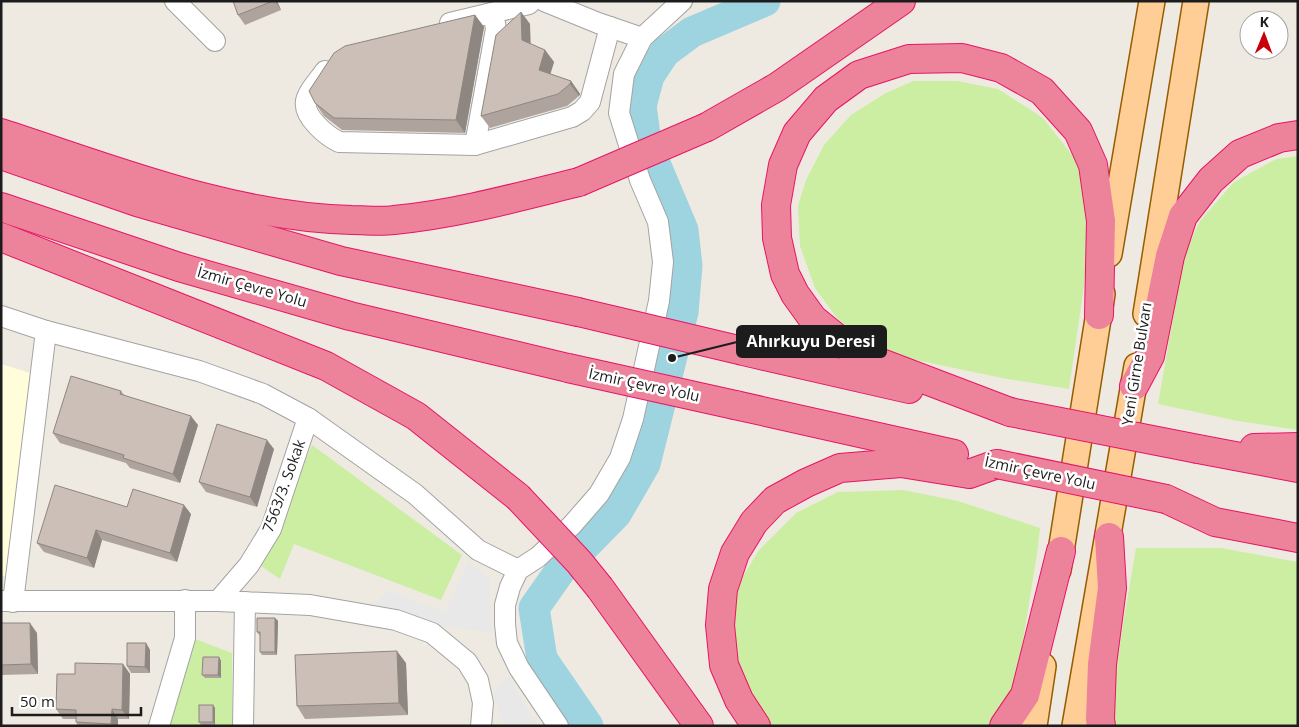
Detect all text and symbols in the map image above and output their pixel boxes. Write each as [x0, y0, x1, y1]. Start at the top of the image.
north arrow [1239, 10, 1289, 60]
text: K [1259, 12, 1270, 31]
street label: İzmir Çevre Yolu [195, 261, 309, 311]
street label: Yeni Girne Bulvarı [1116, 301, 1156, 427]
callout: Ahırkuyu Deresi [737, 326, 886, 357]
text: Ahırkuyu Deresi [747, 330, 875, 352]
street label: İzmir Çevre Yolu [587, 362, 702, 406]
street label: 7563/3. Sokak [257, 436, 309, 535]
street label: İzmir Çevre Yolu [983, 450, 1098, 494]
scale bar [12, 684, 141, 716]
text: 50 m [20, 691, 55, 711]

